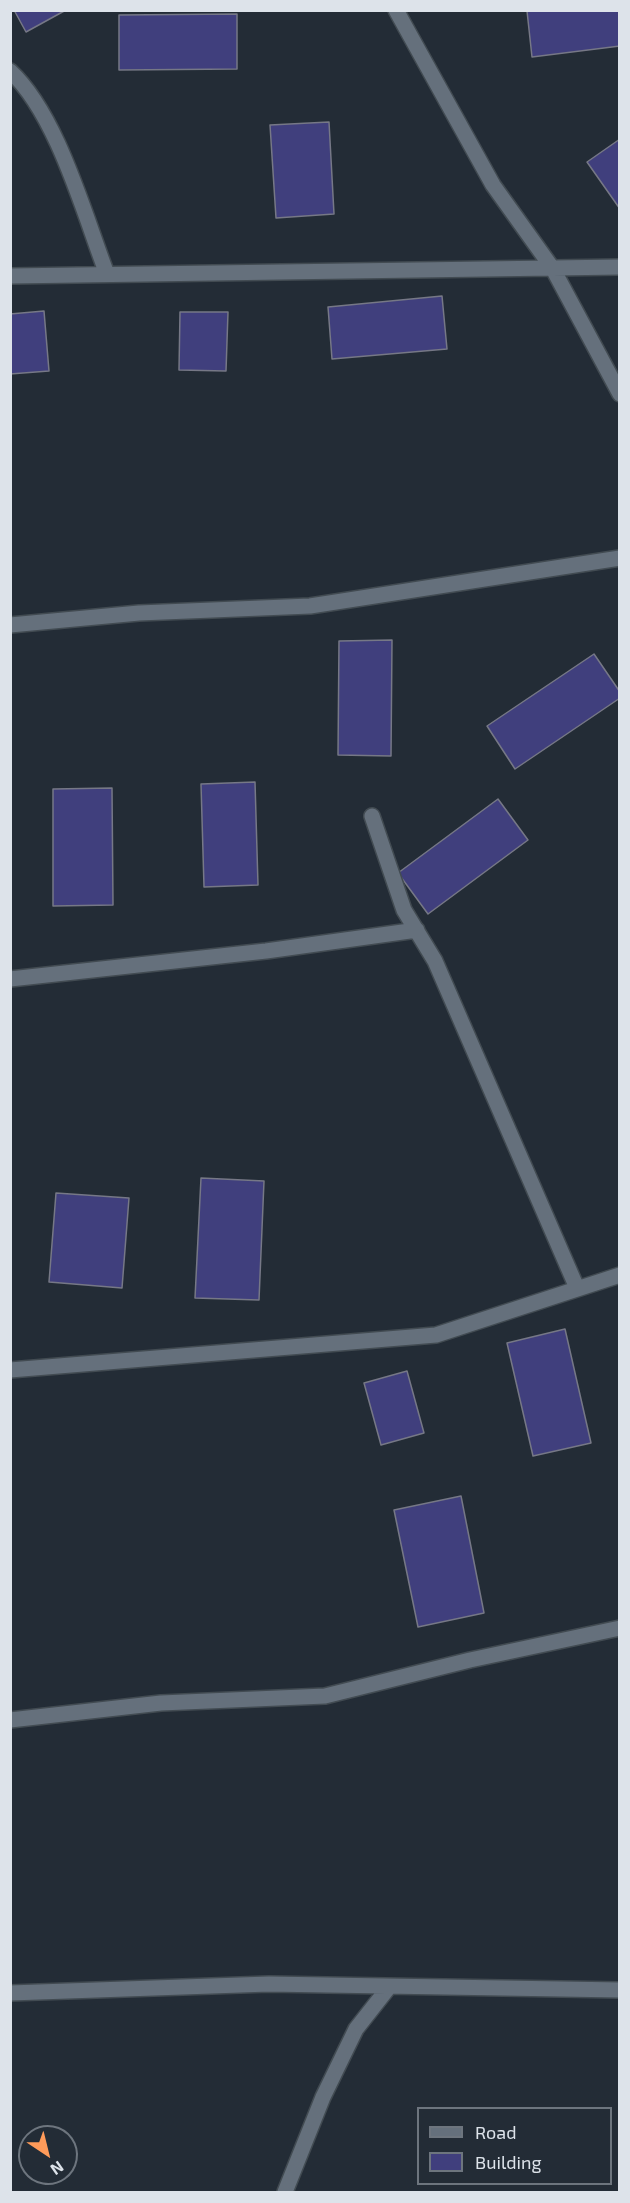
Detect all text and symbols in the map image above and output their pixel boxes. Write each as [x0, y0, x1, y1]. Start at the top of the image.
legend [417, 2107, 612, 2185]
text: Road [475, 2121, 516, 2143]
north arrow [18, 2125, 78, 2185]
text: Building [475, 2151, 542, 2173]
text: N [47, 2157, 68, 2180]

